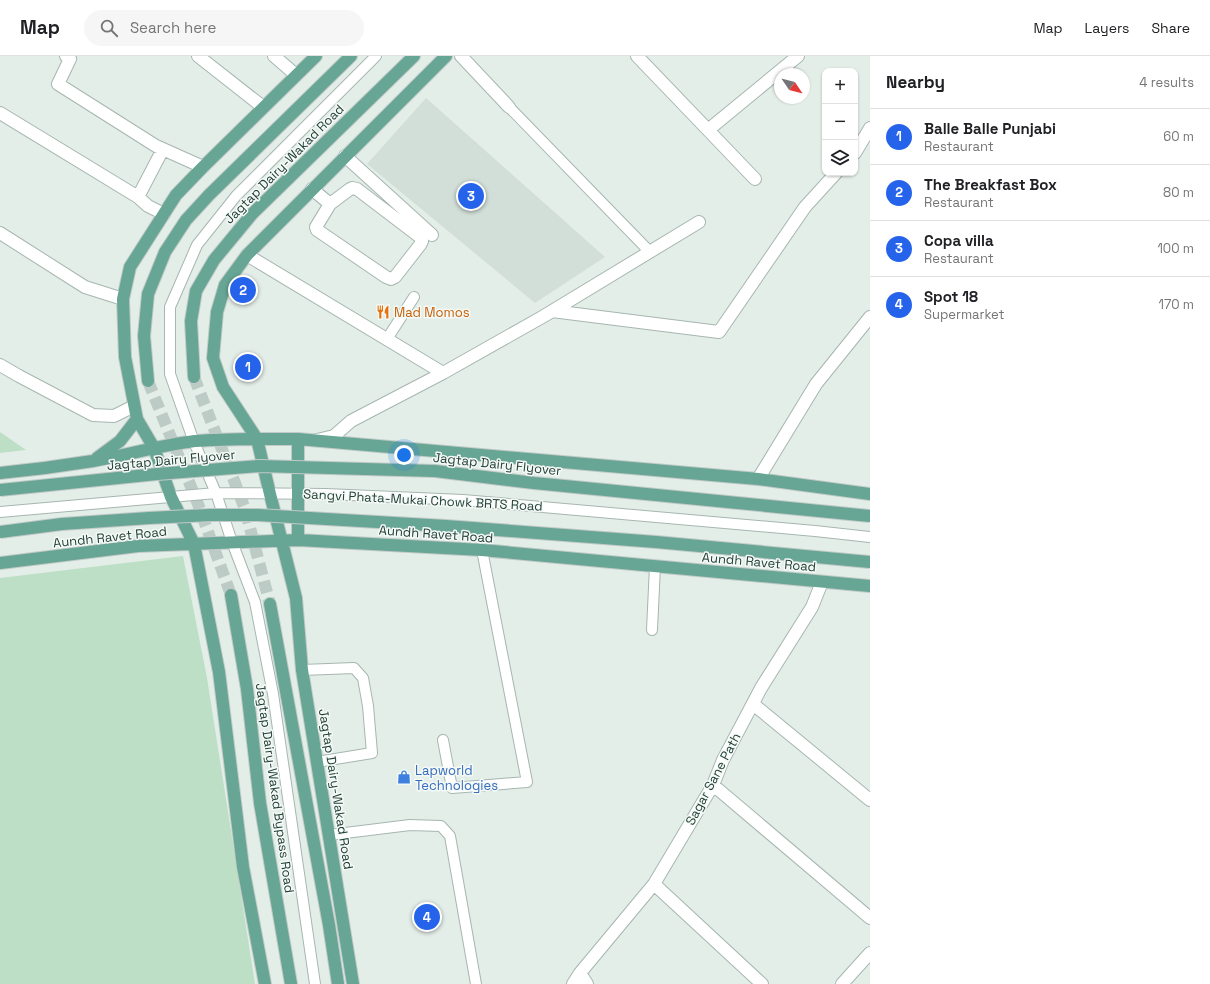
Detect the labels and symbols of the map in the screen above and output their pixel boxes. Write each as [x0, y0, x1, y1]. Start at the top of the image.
north arrow [774, 68, 810, 104]
street label: Jagtap Dairy-Wakad Road [221, 101, 347, 227]
pin: 3 [458, 181, 484, 211]
pin: 2 [230, 275, 256, 305]
restaurant icon: Mad Momos [375, 304, 391, 320]
place label: Mad Momos [394, 304, 470, 321]
pin: 1 [235, 352, 261, 382]
your location [394, 445, 414, 465]
street label: Jagtap Dairy Flyover [106, 446, 236, 474]
street label: Jagtap Dairy Flyover [432, 449, 562, 479]
street label: Sangvi Phata-Mukai Chowk BRTS Road [303, 485, 543, 515]
street label: Aundh Ravet Road [378, 522, 494, 546]
street label: Aundh Ravet Road [52, 523, 168, 551]
street label: Aundh Ravet Road [701, 549, 817, 575]
street label: Jagtap Dairy-Wakad Bypass Road [252, 682, 298, 894]
street label: Jagtap Dairy-Wakad Road [315, 707, 357, 871]
street label: Sagar Sane Path [681, 730, 745, 828]
place label: Lapworld Technologies [415, 762, 498, 794]
shop icon: Lapworld Technologies [396, 769, 412, 785]
pin: 4 [414, 902, 440, 932]

